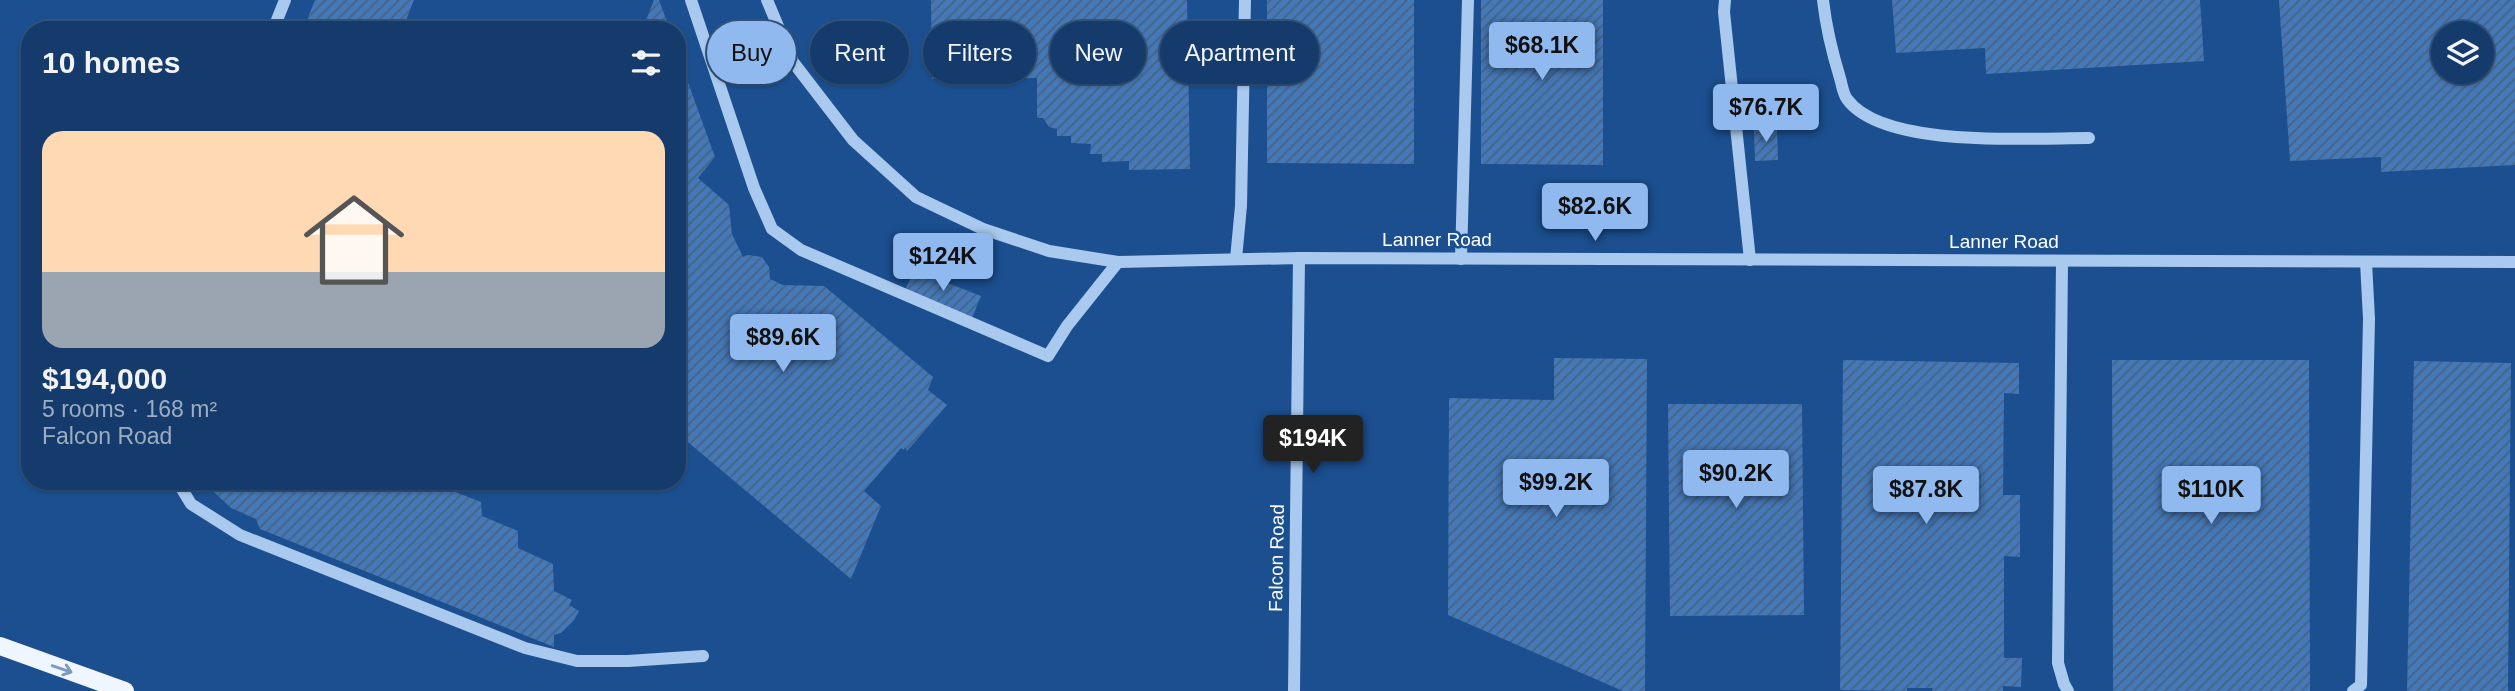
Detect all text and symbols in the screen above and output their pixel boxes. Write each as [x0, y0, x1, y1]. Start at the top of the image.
chip: Buy [707, 21, 796, 84]
chip: Rent [810, 21, 909, 84]
chip: Filters [923, 21, 1036, 84]
chip: New [1050, 21, 1146, 84]
chip: Apartment [1160, 21, 1319, 84]
map controls [2431, 21, 2494, 84]
button: layers [2431, 21, 2494, 84]
pin: $68.1K [1485, 22, 1599, 82]
text: $68.1K [1505, 32, 1579, 58]
icon: filters [627, 44, 665, 82]
text: 10 homes [42, 46, 180, 79]
pin: $76.7K [1709, 85, 1823, 144]
text: $76.7K [1729, 94, 1803, 120]
icon: home [291, 177, 417, 303]
pin: $82.6K [1538, 184, 1652, 243]
text: $82.6K [1558, 193, 1632, 219]
street label: Lanner Road [1382, 229, 1492, 250]
street label: Lanner Road [1949, 231, 2059, 252]
pin: $124K [894, 233, 992, 293]
text: $124K [909, 243, 977, 269]
pin: $89.6K [726, 314, 840, 374]
text: $89.6K [746, 324, 820, 350]
text: $194,000 [42, 362, 167, 395]
text: 5 rooms · 168 m² [42, 396, 217, 422]
pin: $194K [1264, 416, 1362, 475]
text: Falcon Road [42, 423, 172, 449]
text: $194K [1279, 425, 1347, 451]
pin: $90.2K [1679, 450, 1793, 510]
pin: $99.2K [1499, 460, 1613, 519]
text: $90.2K [1699, 460, 1773, 486]
pin: $87.8K [1869, 466, 1983, 526]
pin: $110K [2162, 466, 2260, 526]
text: $99.2K [1519, 469, 1593, 495]
text: $87.8K [1889, 476, 1963, 502]
text: $110K [2178, 476, 2244, 502]
street label: Falcon Road [1265, 504, 1288, 612]
one-way arrow [51, 664, 73, 676]

